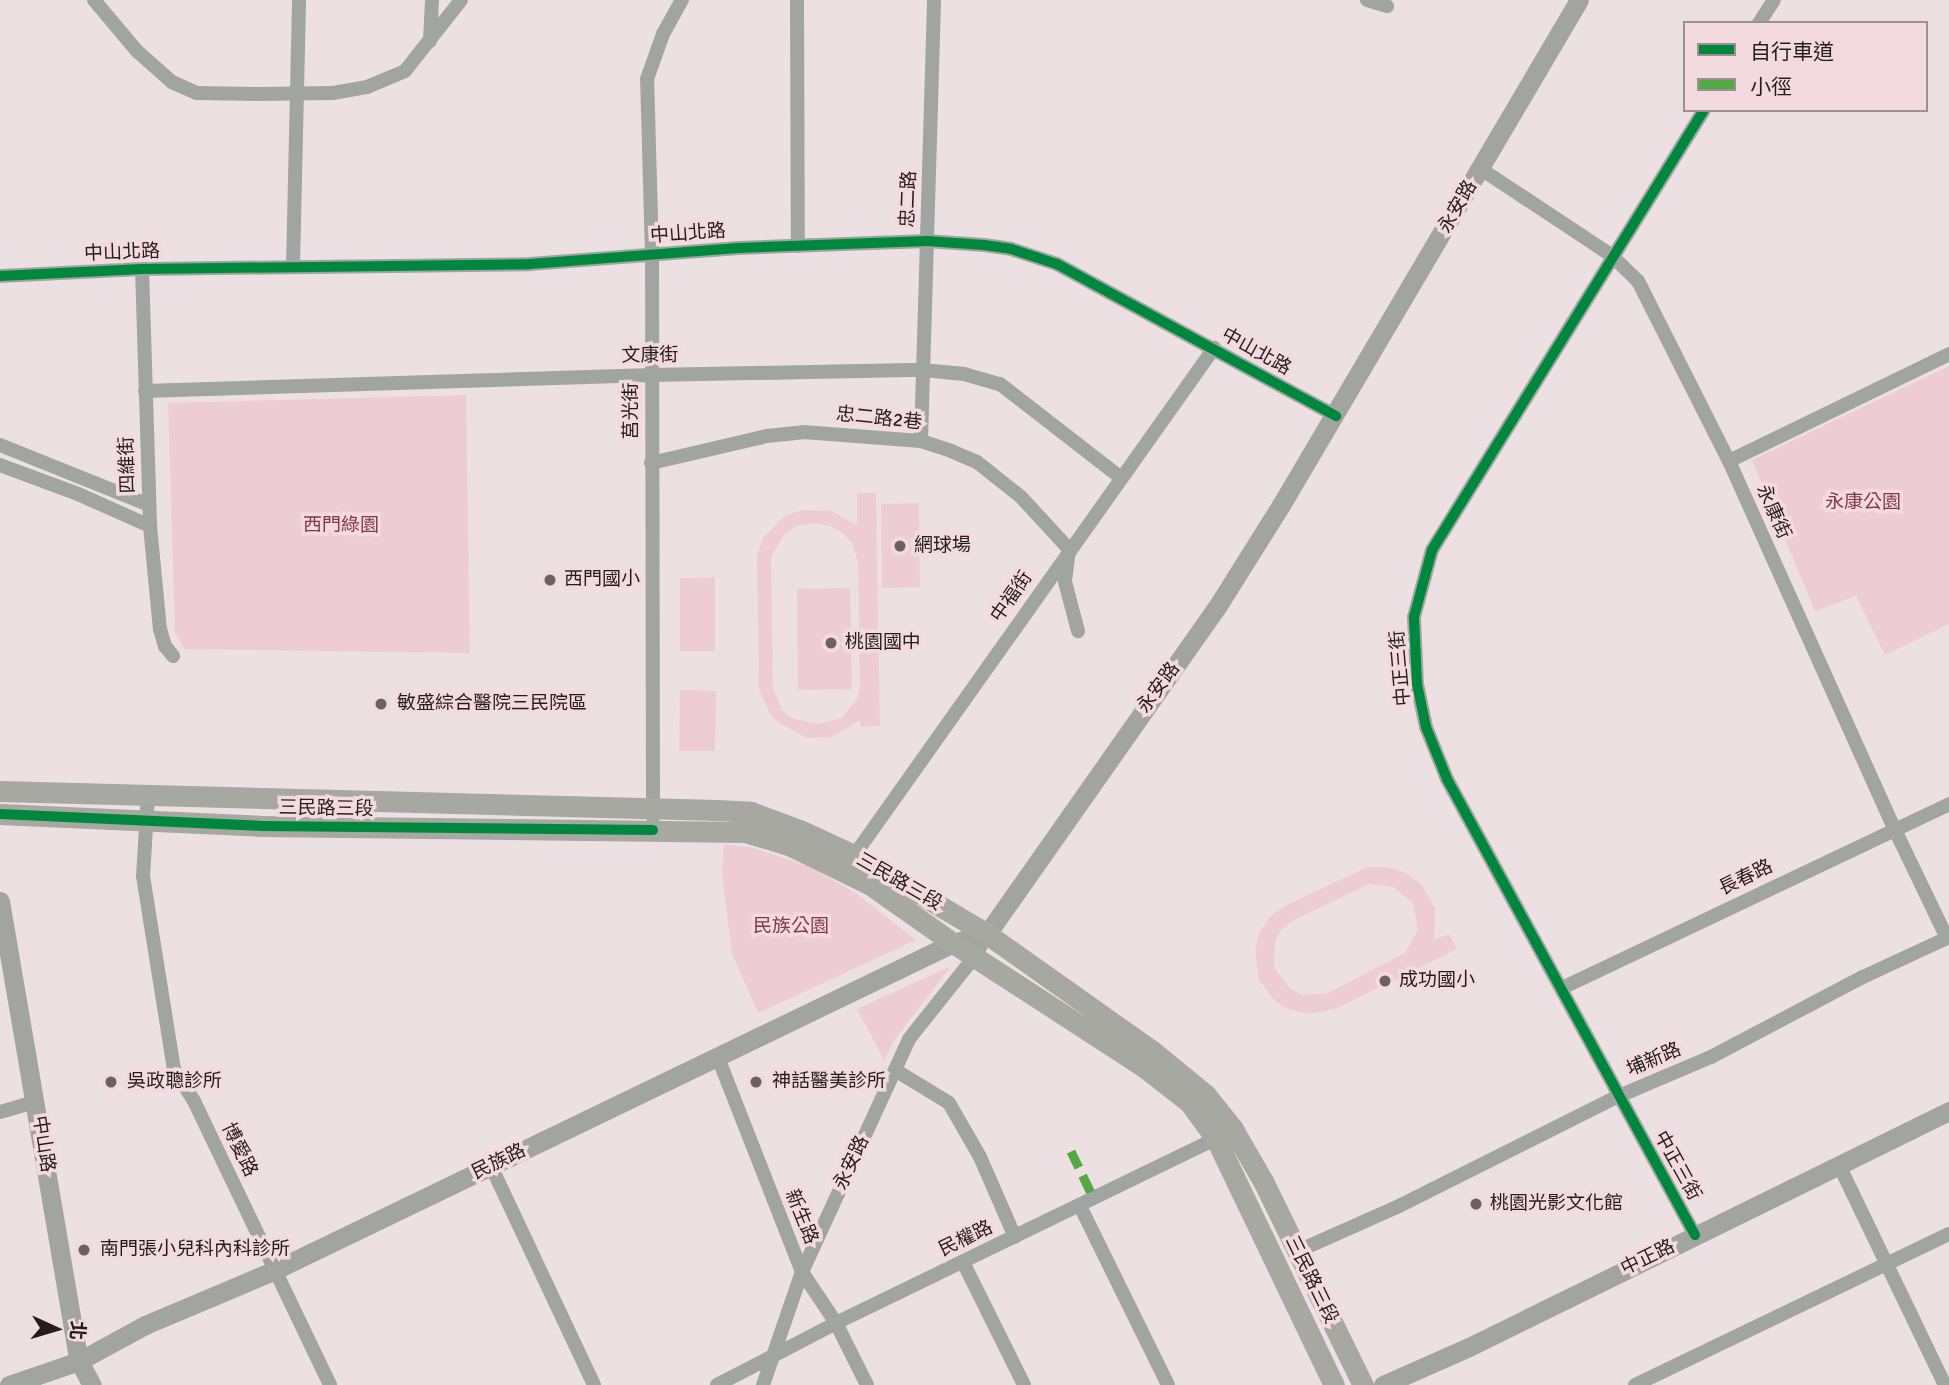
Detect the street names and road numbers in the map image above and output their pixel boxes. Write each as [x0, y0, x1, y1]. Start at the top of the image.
street label: 忠二路 [897, 170, 921, 228]
street label: 永安路 [1434, 177, 1482, 237]
street label: 中山北路 [649, 220, 727, 248]
street label: 中山北路 [84, 240, 160, 266]
street label: 中山北路 [1217, 324, 1295, 380]
street label: 文康街 [621, 344, 679, 368]
street label: 莒光街 [621, 383, 643, 439]
street label: 忠二路2巷 [835, 403, 923, 435]
street label: 四維街 [116, 436, 140, 494]
street label: 永康街 [1751, 481, 1795, 543]
street label: 中福街 [986, 567, 1038, 627]
street label: 中正三街 [1386, 629, 1416, 707]
street label: 永安路 [1133, 658, 1185, 718]
street label: 三民路三段 [278, 797, 374, 821]
street label: 三民路三段 [852, 848, 946, 916]
street label: 長春路 [1715, 855, 1777, 901]
street label: 埔新路 [1623, 1038, 1685, 1082]
street label: 中山路 [27, 1114, 59, 1174]
street label: 博愛路 [216, 1119, 262, 1181]
street label: 中正三街 [1649, 1127, 1705, 1205]
street label: 永安路 [830, 1132, 874, 1194]
street label: 民族路 [468, 1139, 530, 1185]
street label: 新生路 [780, 1186, 822, 1248]
street label: 民權路 [935, 1216, 997, 1262]
street label: 三民路三段 [1280, 1232, 1342, 1328]
street label: 中正路 [1617, 1235, 1679, 1281]

